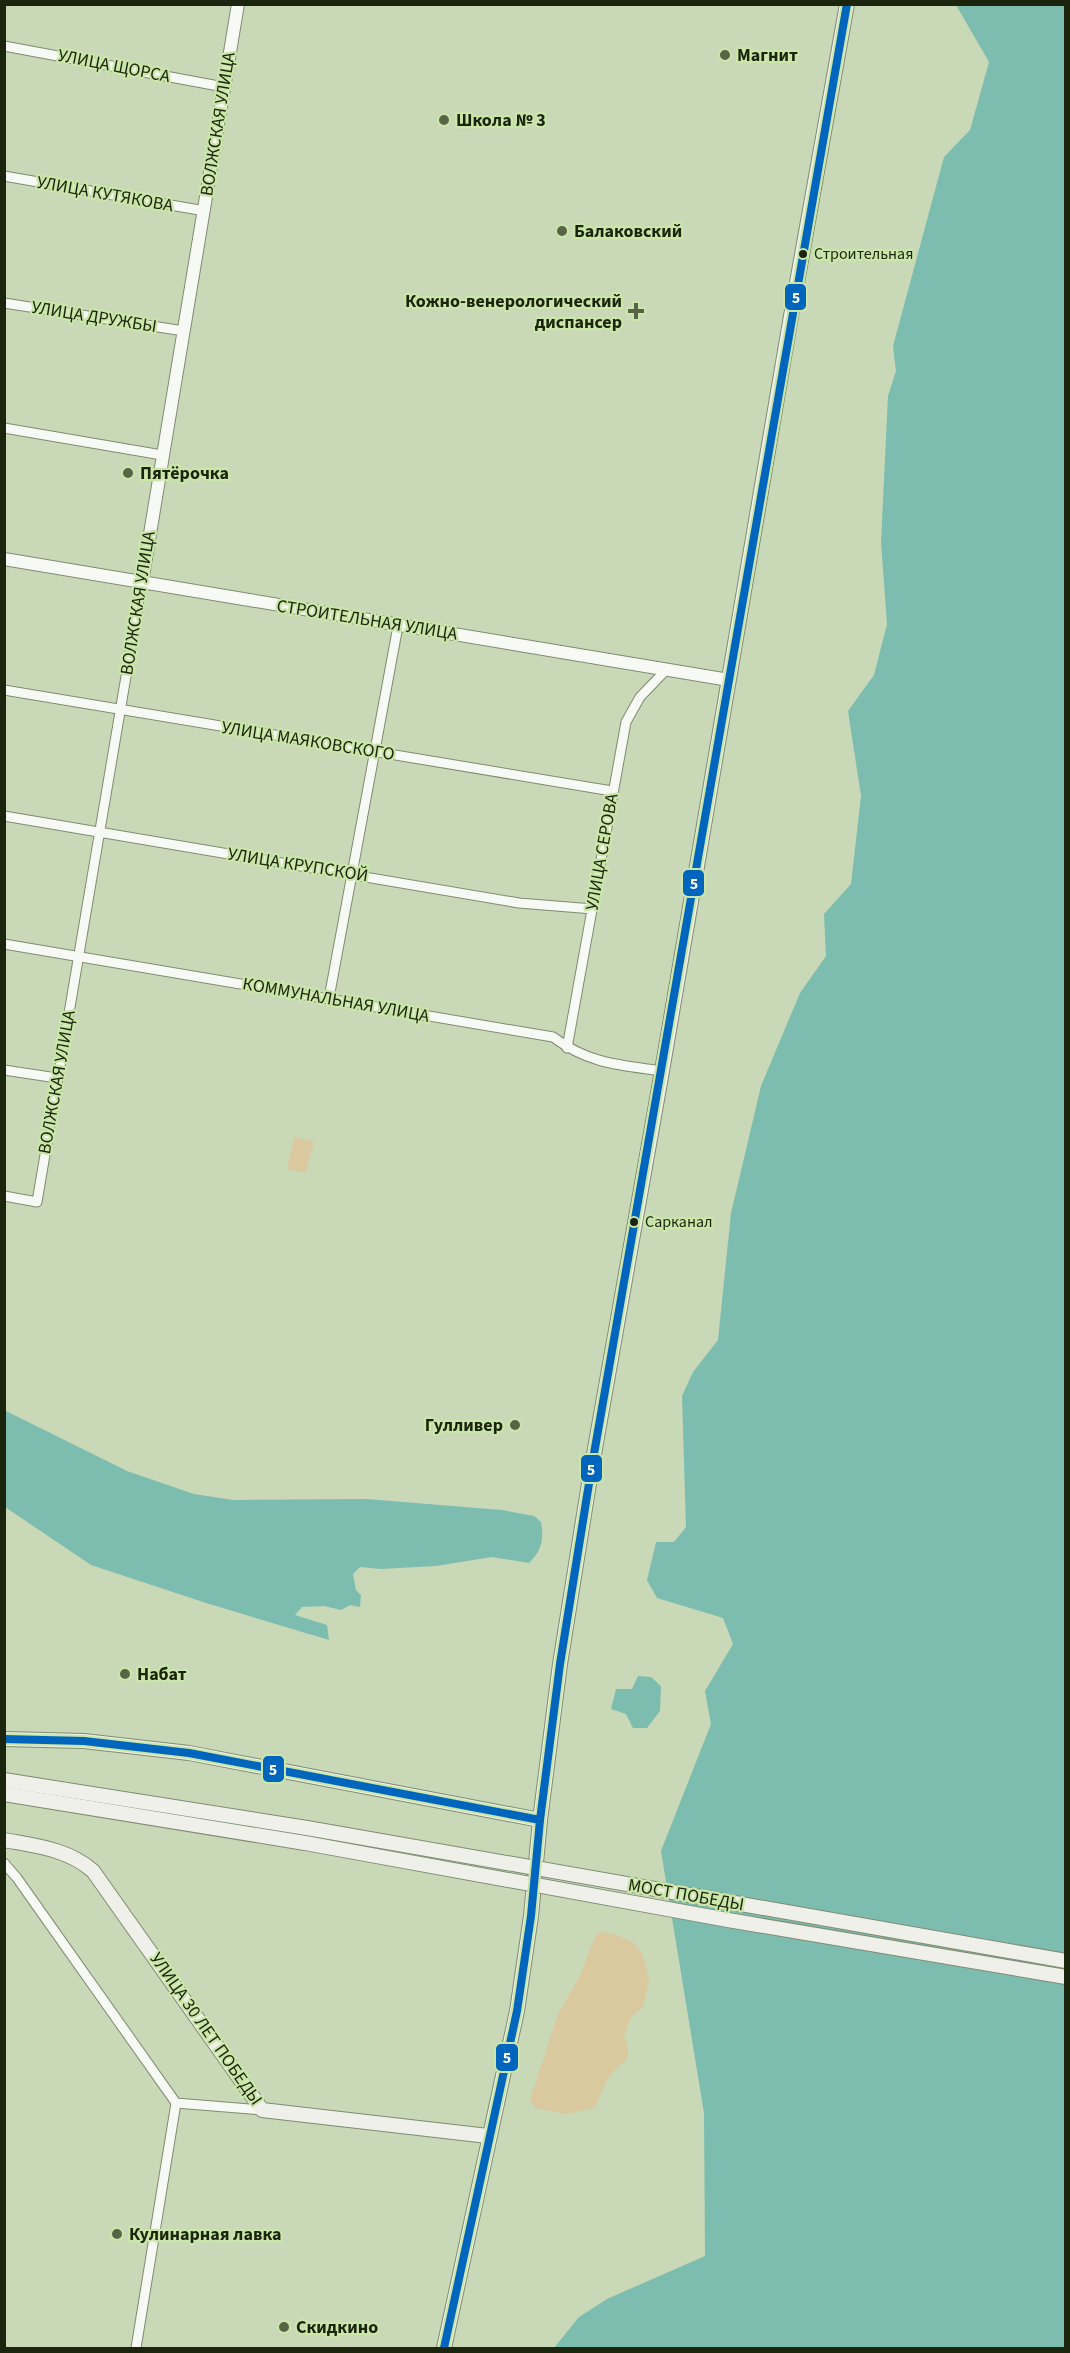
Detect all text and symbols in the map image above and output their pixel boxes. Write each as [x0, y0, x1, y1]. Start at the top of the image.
street label: УЛИЦА ЩОРСА [56, 43, 173, 89]
place label: Магнит [737, 43, 798, 68]
marker: Магнит [718, 48, 732, 62]
street label: ВОЛЖСКАЯ УЛИЦА [194, 50, 242, 198]
place label: Школа № 3 [456, 108, 546, 133]
marker: Школа № 3 [437, 113, 451, 127]
street label: УЛИЦА КУТЯКОВА [35, 170, 175, 218]
place label: Балаковский [574, 219, 682, 244]
marker: Балаковский [555, 224, 569, 238]
place label: Строительная [814, 243, 913, 265]
marker: Строительная [797, 248, 809, 260]
line badge: 5 [784, 283, 807, 311]
text: 5 [792, 287, 800, 309]
place label: Кожно-венерологический диспансер [405, 289, 622, 335]
street label: УЛИЦА ДРУЖБЫ [30, 295, 158, 339]
marker: Кожно-венерологический диспансер [627, 302, 645, 320]
place label: Пятёрочка [140, 461, 229, 486]
marker: Пятёрочка [121, 466, 135, 480]
street label: ВОЛЖСКАЯ УЛИЦА [114, 529, 162, 677]
street label: СТРОИТЕЛЬНАЯ УЛИЦА [275, 593, 459, 647]
street label: УЛИЦА МАЯКОВСКОГО [220, 715, 396, 767]
street label: УЛИЦА СЕРОВА [579, 791, 625, 913]
street label: УЛИЦА КРУПСКОЙ [226, 842, 370, 888]
line badge: 5 [682, 869, 705, 897]
text: 5 [690, 873, 698, 895]
street label: КОММУНАЛЬНАЯ УЛИЦА [241, 971, 432, 1029]
street label: ВОЛЖСКАЯ УЛИЦА [32, 1008, 82, 1156]
place label: Сарканал [645, 1211, 712, 1233]
marker: Сарканал [628, 1216, 640, 1228]
place label: Гулливер [425, 1413, 503, 1438]
marker: Гулливер [508, 1418, 522, 1432]
line badge: 5 [580, 1454, 603, 1483]
text: 5 [587, 1459, 595, 1481]
place label: Набат [137, 1662, 187, 1687]
marker: Набат [118, 1667, 132, 1681]
line badge: 5 [262, 1755, 285, 1783]
text: 5 [269, 1759, 277, 1781]
street label: МОСТ ПОБЕДЫ [626, 1872, 746, 1918]
street label: УЛИЦА 30 ЛЕТ ПОБЕДЫ [144, 1948, 268, 2110]
line badge: 5 [495, 2043, 519, 2072]
text: 5 [503, 2047, 511, 2069]
place label: Кулинарная лавка [129, 2222, 282, 2247]
marker: Кулинарная лавка [110, 2227, 124, 2241]
place label: Скидкино [296, 2315, 378, 2340]
marker: Скидкино [277, 2320, 291, 2334]

